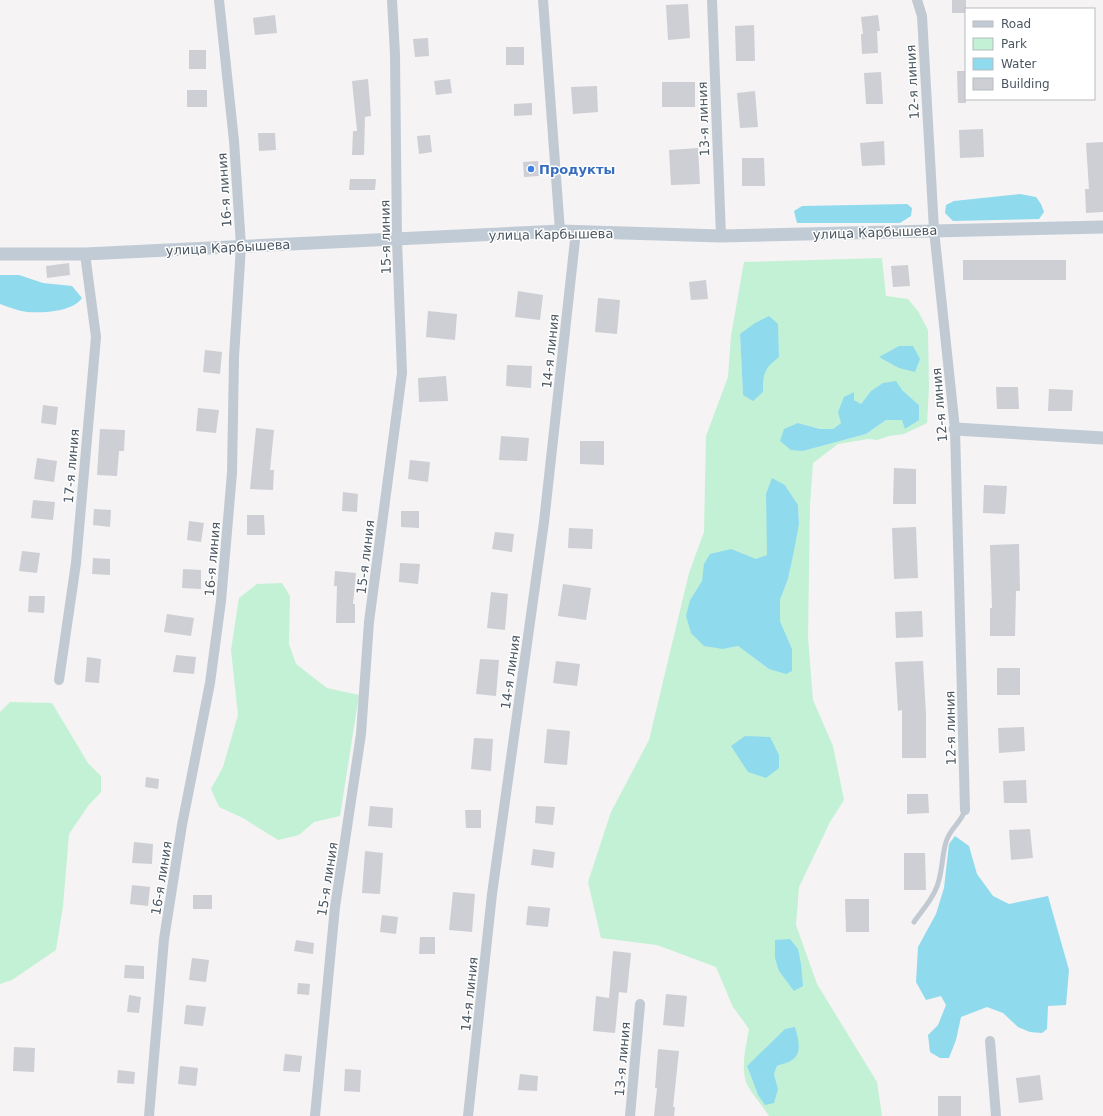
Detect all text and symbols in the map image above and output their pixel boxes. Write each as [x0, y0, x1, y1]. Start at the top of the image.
legend [965, 8, 1095, 100]
text: Road [1001, 17, 1031, 31]
text: Park [1001, 37, 1027, 51]
street label: 12-я линия [903, 44, 922, 120]
text: Water [1001, 57, 1037, 71]
text: Building [1001, 77, 1050, 91]
street label: 13-я линия [695, 81, 712, 157]
street label: 16-я линия [214, 152, 235, 228]
place label: Продукты [539, 162, 615, 177]
marker: Продукты [526, 164, 536, 174]
street label: 15-я линия [377, 200, 394, 274]
street label: улица Карбышева [812, 223, 938, 242]
street label: улица Карбышева [489, 226, 613, 243]
street label: улица Карбышева [165, 237, 291, 258]
street label: 14-я линия [539, 313, 562, 389]
street label: 12-я линия [929, 367, 950, 443]
street label: 17-я линия [61, 428, 82, 504]
street label: 15-я линия [353, 519, 377, 595]
street label: 16-я линия [202, 521, 223, 597]
street label: 14-я линия [498, 634, 523, 710]
street label: 12-я линия [942, 691, 959, 765]
street label: 16-я линия [148, 840, 175, 916]
street label: 15-я линия [314, 841, 341, 917]
street label: 14-я линия [458, 956, 481, 1032]
street label: 13-я линия [612, 1021, 633, 1097]

